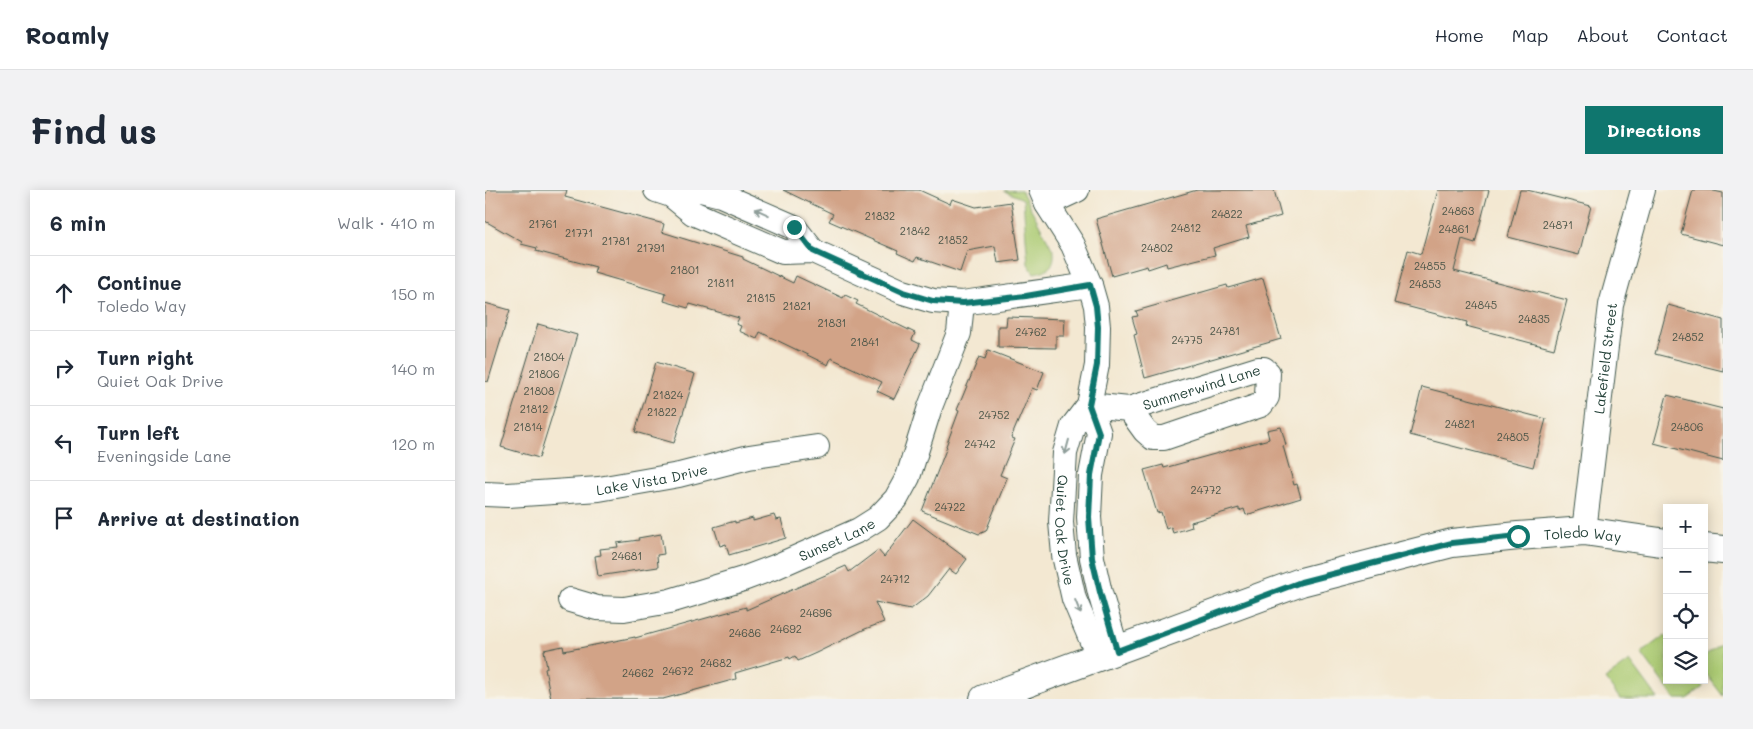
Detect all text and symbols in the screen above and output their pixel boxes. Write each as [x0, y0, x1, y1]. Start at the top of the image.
text: Roamly [25, 19, 109, 50]
text: Home [1435, 23, 1484, 47]
text: Map [1512, 23, 1548, 47]
text: About [1576, 23, 1629, 47]
text: Contact [1657, 23, 1728, 47]
button: Directions [1585, 106, 1723, 154]
text: Find us [30, 107, 157, 153]
house number: 24863 [1442, 203, 1475, 218]
house number: 24822 [1211, 206, 1243, 221]
one-way arrow [755, 207, 770, 216]
house number: 21832 [865, 208, 895, 223]
text: 6 min [50, 209, 106, 236]
text: Walk · 410 m [337, 212, 435, 233]
house number: 21761 [529, 216, 557, 231]
route end [783, 216, 806, 239]
house number: 24871 [1543, 217, 1573, 232]
house number: 24812 [1171, 220, 1201, 235]
house number: 24861 [1439, 221, 1469, 236]
house number: 21842 [900, 223, 930, 238]
house number: 21771 [565, 225, 593, 240]
house number: 21852 [938, 232, 968, 247]
house number: 21781 [602, 233, 630, 248]
house number: 21791 [637, 240, 665, 255]
house number: 24802 [1141, 240, 1173, 255]
house number: 24855 [1414, 258, 1446, 273]
house number: 21801 [670, 262, 700, 277]
text: Continue [97, 270, 182, 295]
house number: 21811 [707, 275, 735, 290]
house number: 24853 [1409, 276, 1442, 291]
icon: ahead [50, 279, 78, 307]
text: 150 m [391, 283, 435, 304]
house number: 21815 [746, 290, 776, 305]
text: Toledo Way [97, 295, 186, 316]
house number: 24845 [1465, 297, 1497, 312]
house number: 21821 [783, 298, 811, 313]
street label: Lakefield Street [1589, 301, 1621, 415]
house number: 24835 [1518, 311, 1550, 326]
house number: 21831 [817, 315, 847, 330]
house number: 24781 [1210, 323, 1240, 338]
house number: 24762 [1015, 324, 1047, 339]
house number: 24852 [1672, 329, 1704, 344]
house number: 24775 [1171, 332, 1203, 347]
house number: 21841 [850, 334, 880, 349]
text: Turn right [97, 345, 194, 370]
house number: 21804 [534, 349, 565, 364]
icon: right [50, 354, 78, 382]
text: 140 m [391, 358, 435, 379]
street label: Summerwind Lane [1140, 359, 1263, 414]
house number: 21806 [528, 366, 560, 381]
text: Quiet Oak Drive [97, 370, 224, 391]
house number: 21808 [523, 383, 555, 398]
house number: 21824 [653, 387, 684, 402]
house number: 21812 [520, 401, 548, 416]
house number: 21822 [647, 404, 677, 419]
house number: 24752 [978, 407, 1010, 422]
house number: 24821 [1445, 416, 1475, 431]
house number: 21814 [513, 419, 543, 434]
house number: 24806 [1671, 419, 1703, 434]
text: Turn left [97, 420, 180, 445]
icon: left [50, 429, 78, 457]
house number: 24805 [1497, 429, 1529, 444]
text: 120 m [391, 433, 435, 454]
house number: 24742 [964, 436, 996, 451]
one-way arrow [1062, 439, 1071, 455]
text: Eveningside Lane [97, 445, 231, 466]
street label: Lake Vista Drive [595, 459, 710, 499]
street label: Quiet Oak Drive [1051, 474, 1080, 587]
house number: 24772 [1191, 482, 1221, 497]
house number: 24722 [935, 499, 965, 514]
icon: arrive [50, 504, 78, 532]
map controls [1663, 504, 1708, 684]
button: + [1663, 504, 1708, 549]
text: Arrive at destination [97, 506, 300, 531]
street label: Sunset Lane [796, 513, 878, 565]
street label: Toledo Way [1543, 521, 1623, 546]
route start [1507, 525, 1530, 548]
house number: 24681 [612, 548, 642, 563]
button: − [1663, 549, 1708, 594]
house number: 24712 [880, 571, 910, 586]
button: locate [1663, 594, 1708, 639]
one-way arrow [1073, 599, 1083, 614]
house number: 24696 [800, 605, 832, 620]
house number: 24692 [770, 621, 802, 636]
house number: 24686 [729, 625, 761, 640]
button: layers [1663, 639, 1708, 684]
house number: 24682 [700, 655, 732, 670]
house number: 24672 [662, 663, 694, 678]
house number: 24662 [622, 665, 654, 680]

